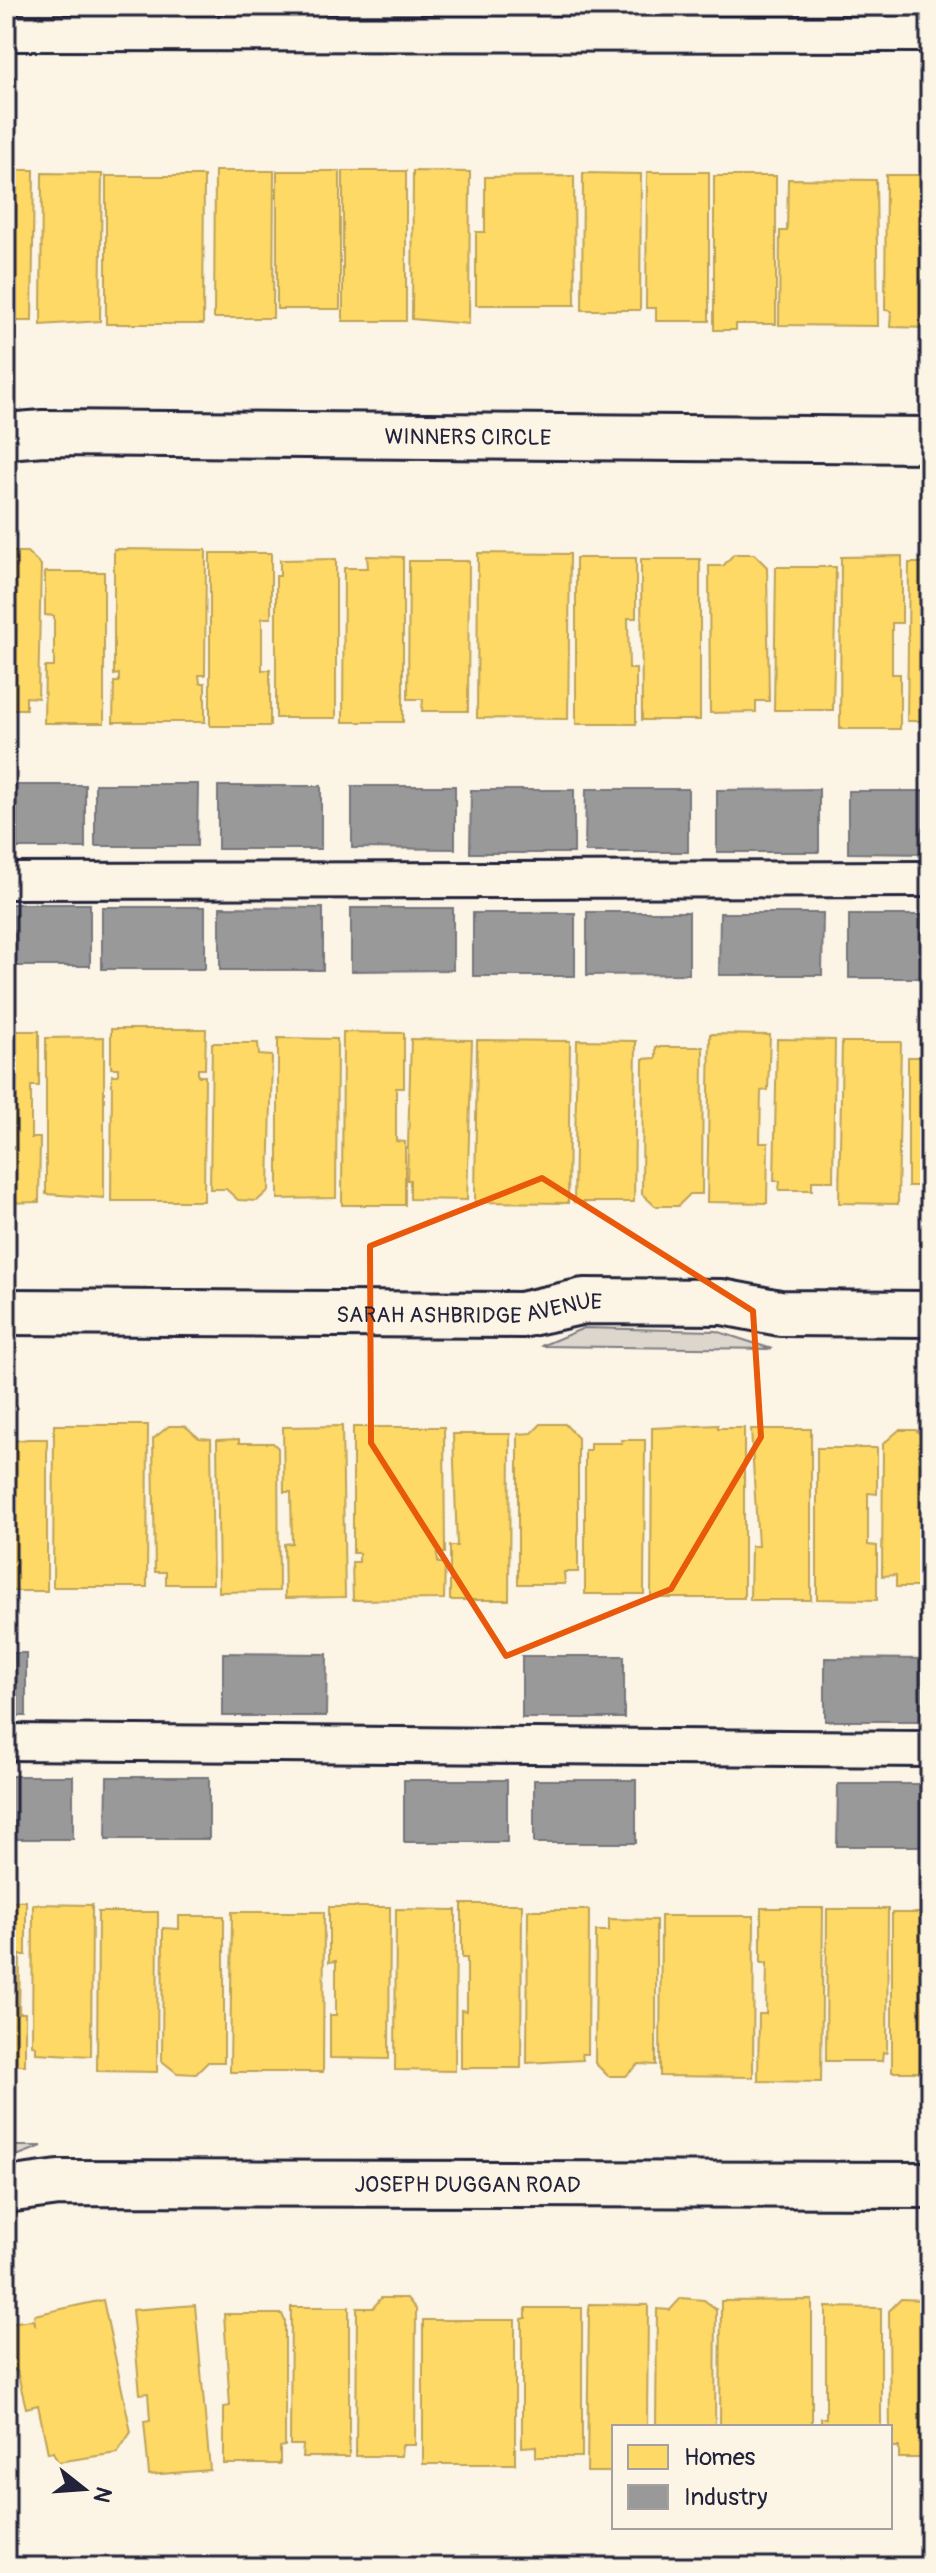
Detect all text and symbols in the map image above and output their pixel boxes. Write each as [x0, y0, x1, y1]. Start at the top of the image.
street label: WINNERS CIRCLE [384, 423, 551, 452]
street label: SARAH ASHBRIDGE AVENUE [336, 1287, 602, 1330]
street label: JOSEPH DUGGAN ROAD [355, 2171, 581, 2199]
legend [612, 2425, 892, 2529]
text: Homes [684, 2443, 756, 2472]
north arrow [44, 2449, 124, 2529]
text: N [87, 2483, 118, 2506]
text: Industry [684, 2483, 767, 2512]

